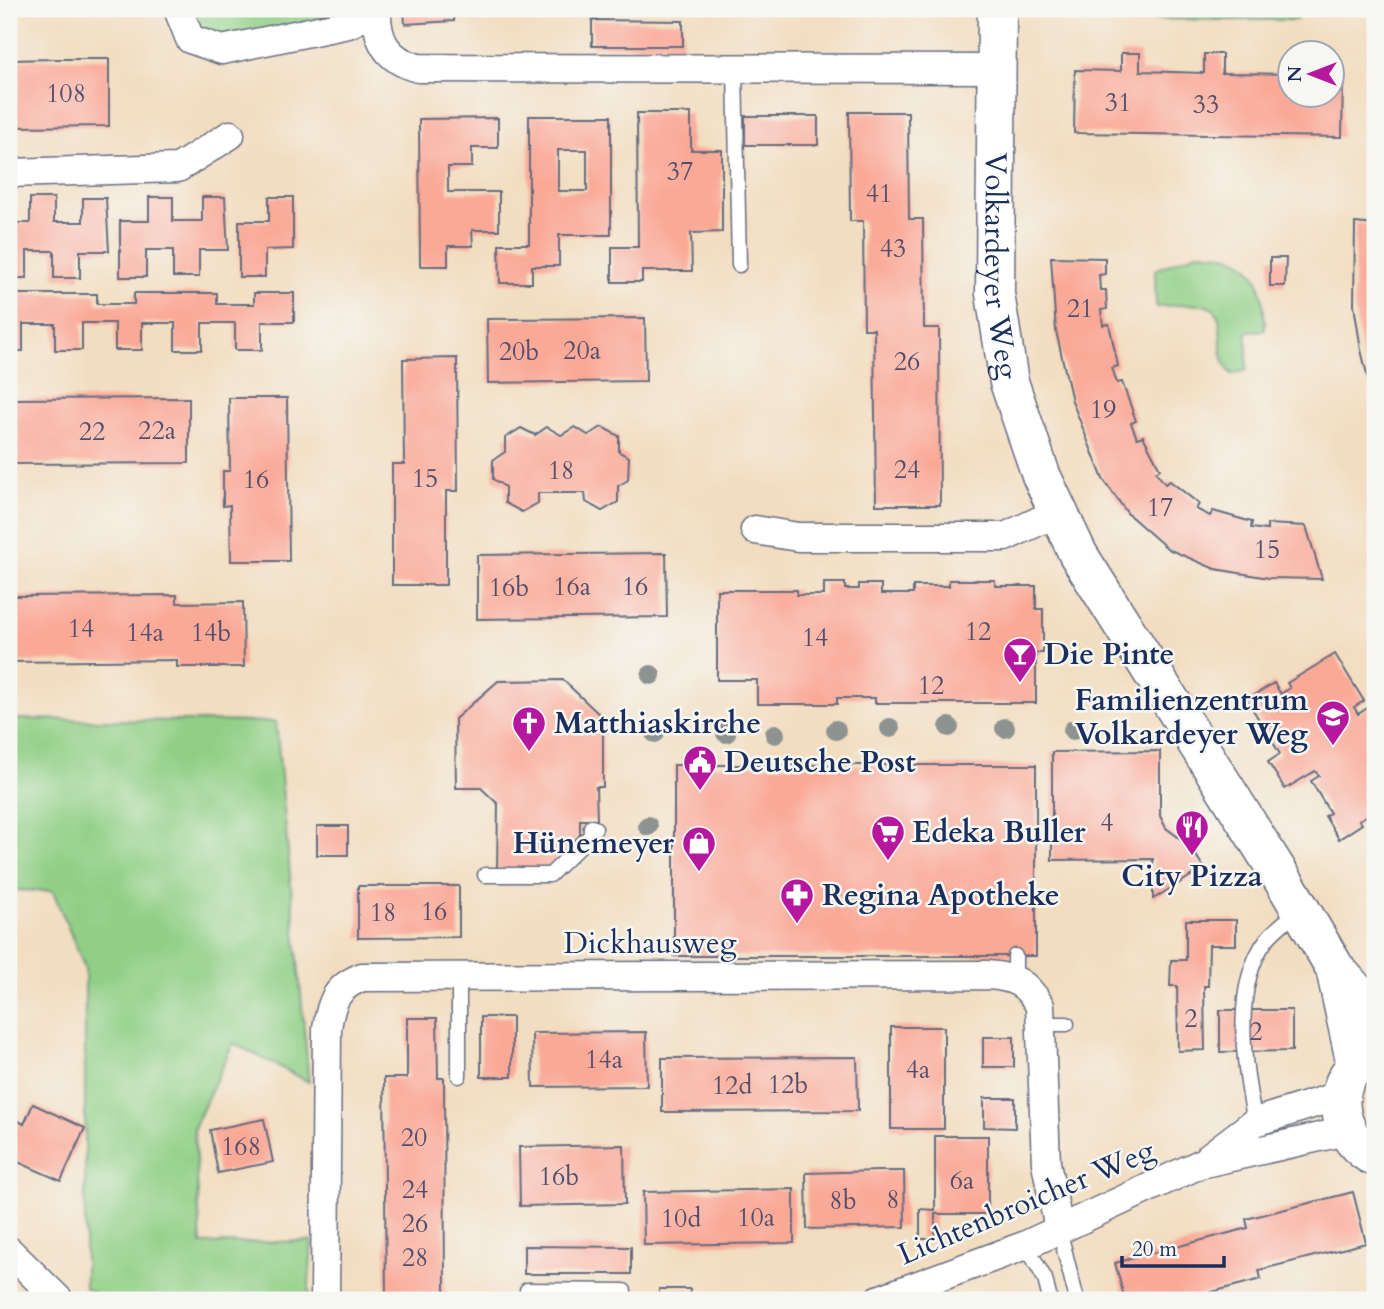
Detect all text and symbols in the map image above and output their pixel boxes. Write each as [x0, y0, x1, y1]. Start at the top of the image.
north arrow [1276, 38, 1346, 108]
text: N [1282, 65, 1308, 82]
house number: 108 [46, 76, 86, 111]
house number: 31 [1105, 85, 1131, 120]
house number: 33 [1193, 87, 1219, 122]
street label: Volkardeyer Weg [974, 152, 1028, 382]
house number: 37 [667, 154, 693, 189]
house number: 41 [866, 176, 892, 211]
house number: 43 [880, 231, 906, 266]
house number: 21 [1067, 291, 1093, 326]
house number: 20a [563, 333, 601, 368]
house number: 20b [499, 334, 539, 369]
house number: 26 [894, 344, 920, 379]
house number: 19 [1090, 392, 1116, 427]
house number: 22a [138, 413, 176, 448]
house number: 22 [79, 414, 105, 449]
house number: 24 [894, 452, 920, 487]
house number: 18 [548, 453, 574, 488]
house number: 15 [412, 461, 438, 496]
house number: 16 [243, 462, 269, 497]
house number: 17 [1147, 490, 1173, 525]
house number: 15 [1254, 532, 1280, 567]
house number: 16a [553, 569, 591, 604]
house number: 16 [622, 569, 648, 604]
house number: 16b [489, 570, 529, 605]
house number: 14 [68, 611, 94, 646]
house number: 12 [965, 614, 991, 649]
house number: 14a [126, 615, 164, 650]
house number: 14b [191, 615, 231, 650]
house number: 14 [802, 620, 828, 655]
place label: Die Pinte [1044, 634, 1174, 675]
bar icon: Die Pinte [1001, 635, 1039, 684]
house number: 12 [918, 668, 944, 703]
place label: Familienzentrum Volkardeyer Weg [1074, 680, 1308, 755]
school or university icon: Familienzentrum Volkardeyer Weg [1314, 698, 1352, 747]
place label: Matthiaskirche [554, 703, 761, 744]
church icon: Matthiaskirche [510, 704, 548, 753]
place label: Deutsche Post [724, 742, 916, 783]
public building icon: Deutsche Post [681, 743, 719, 792]
house number: 4 [1100, 805, 1114, 840]
restaurant icon: City Pizza [1173, 808, 1211, 857]
place label: Edeka Buller [912, 812, 1086, 853]
supermarket icon: Edeka Buller [869, 813, 907, 862]
place label: Hünemeyer [513, 823, 675, 864]
shop icon: Hünemeyer [680, 824, 718, 873]
place label: City Pizza [1121, 856, 1263, 897]
place label: Regina Apotheke [822, 875, 1060, 916]
pharmacy icon: Regina Apotheke [778, 876, 816, 925]
house number: 16 [421, 894, 447, 929]
house number: 18 [370, 895, 396, 930]
street label: Dickhausweg [564, 923, 737, 964]
house number: 2 [1184, 1001, 1198, 1036]
house number: 2 [1249, 1014, 1263, 1049]
house number: 14a [585, 1042, 623, 1077]
house number: 4a [906, 1052, 930, 1087]
house number: 12b [768, 1067, 808, 1102]
house number: 12d [712, 1068, 752, 1103]
house number: 20 [401, 1120, 427, 1155]
house number: 168 [221, 1129, 261, 1164]
street label: Lichtenbroicher Weg [892, 1130, 1161, 1275]
house number: 16b [539, 1159, 579, 1194]
house number: 6a [950, 1163, 974, 1198]
house number: 24 [402, 1172, 428, 1207]
house number: 8 [886, 1182, 900, 1217]
house number: 8b [829, 1183, 857, 1218]
house number: 10a [737, 1200, 775, 1235]
house number: 10d [661, 1201, 701, 1236]
house number: 26 [402, 1206, 428, 1241]
scale bar [1122, 1225, 1223, 1269]
text: 20 m [1132, 1235, 1177, 1264]
house number: 28 [402, 1240, 428, 1275]

